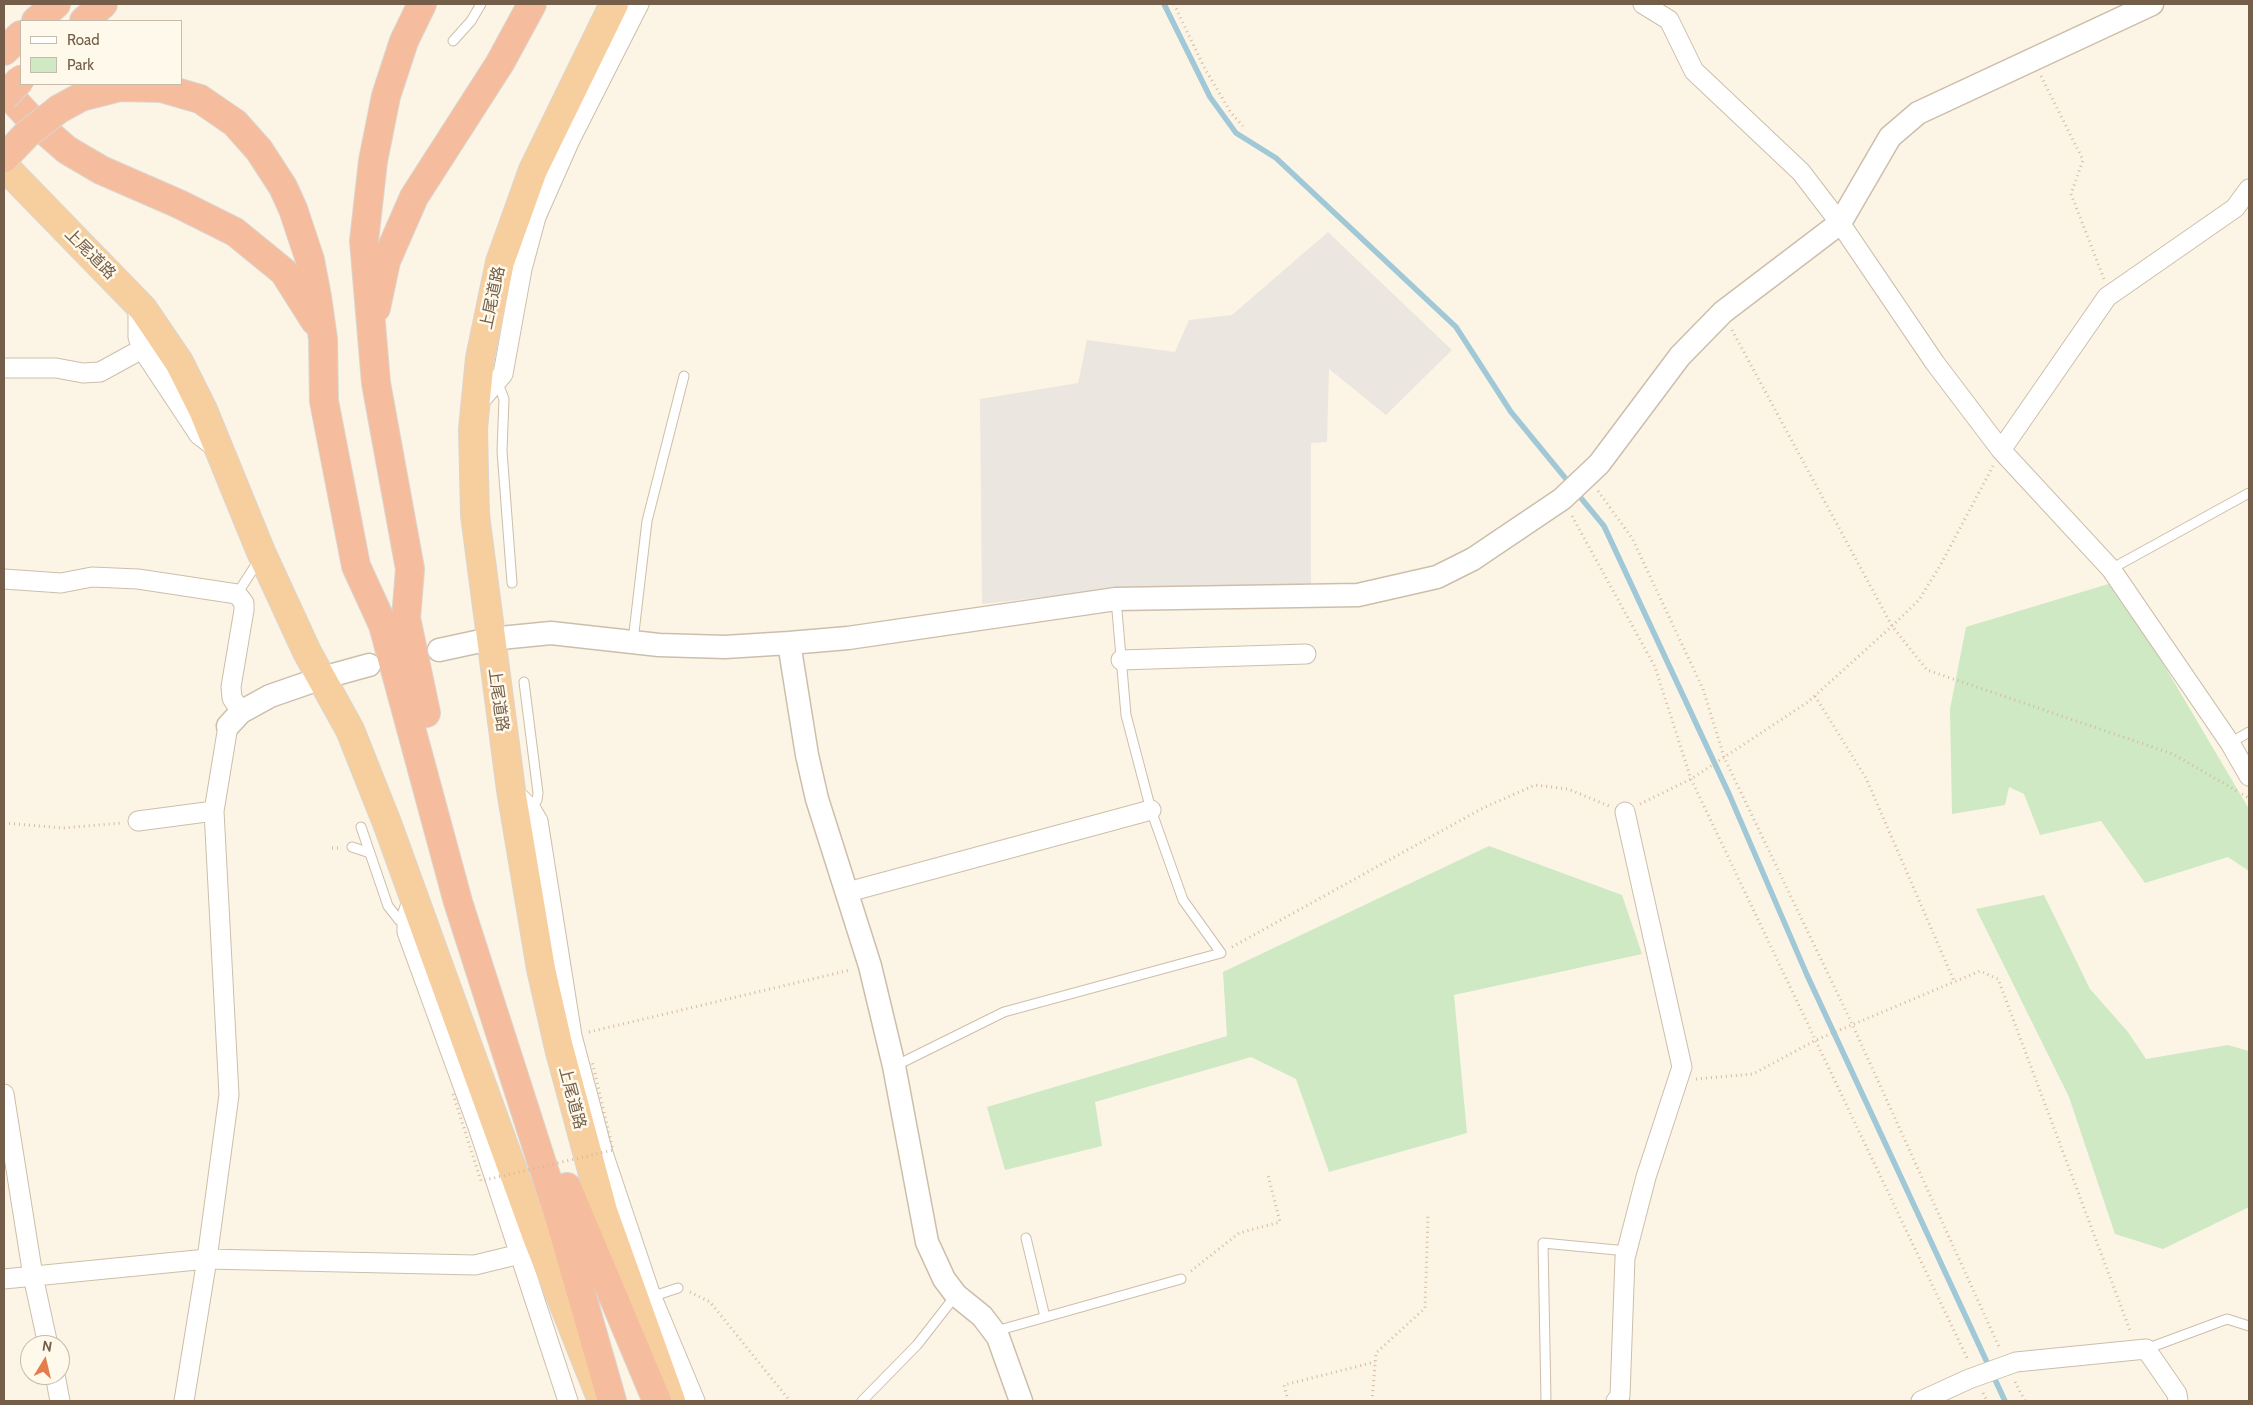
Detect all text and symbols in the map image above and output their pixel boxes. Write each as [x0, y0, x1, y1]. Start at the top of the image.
legend [20, 20, 182, 85]
text: Road [67, 31, 100, 49]
text: Park [67, 56, 94, 74]
street label: 上尾道路 [61, 225, 119, 283]
street label: 上尾道路 [477, 265, 509, 331]
street label: 上尾道路 [484, 667, 512, 733]
street label: 上尾道路 [554, 1065, 590, 1131]
north arrow [20, 1335, 70, 1385]
text: N [41, 1337, 53, 1356]

